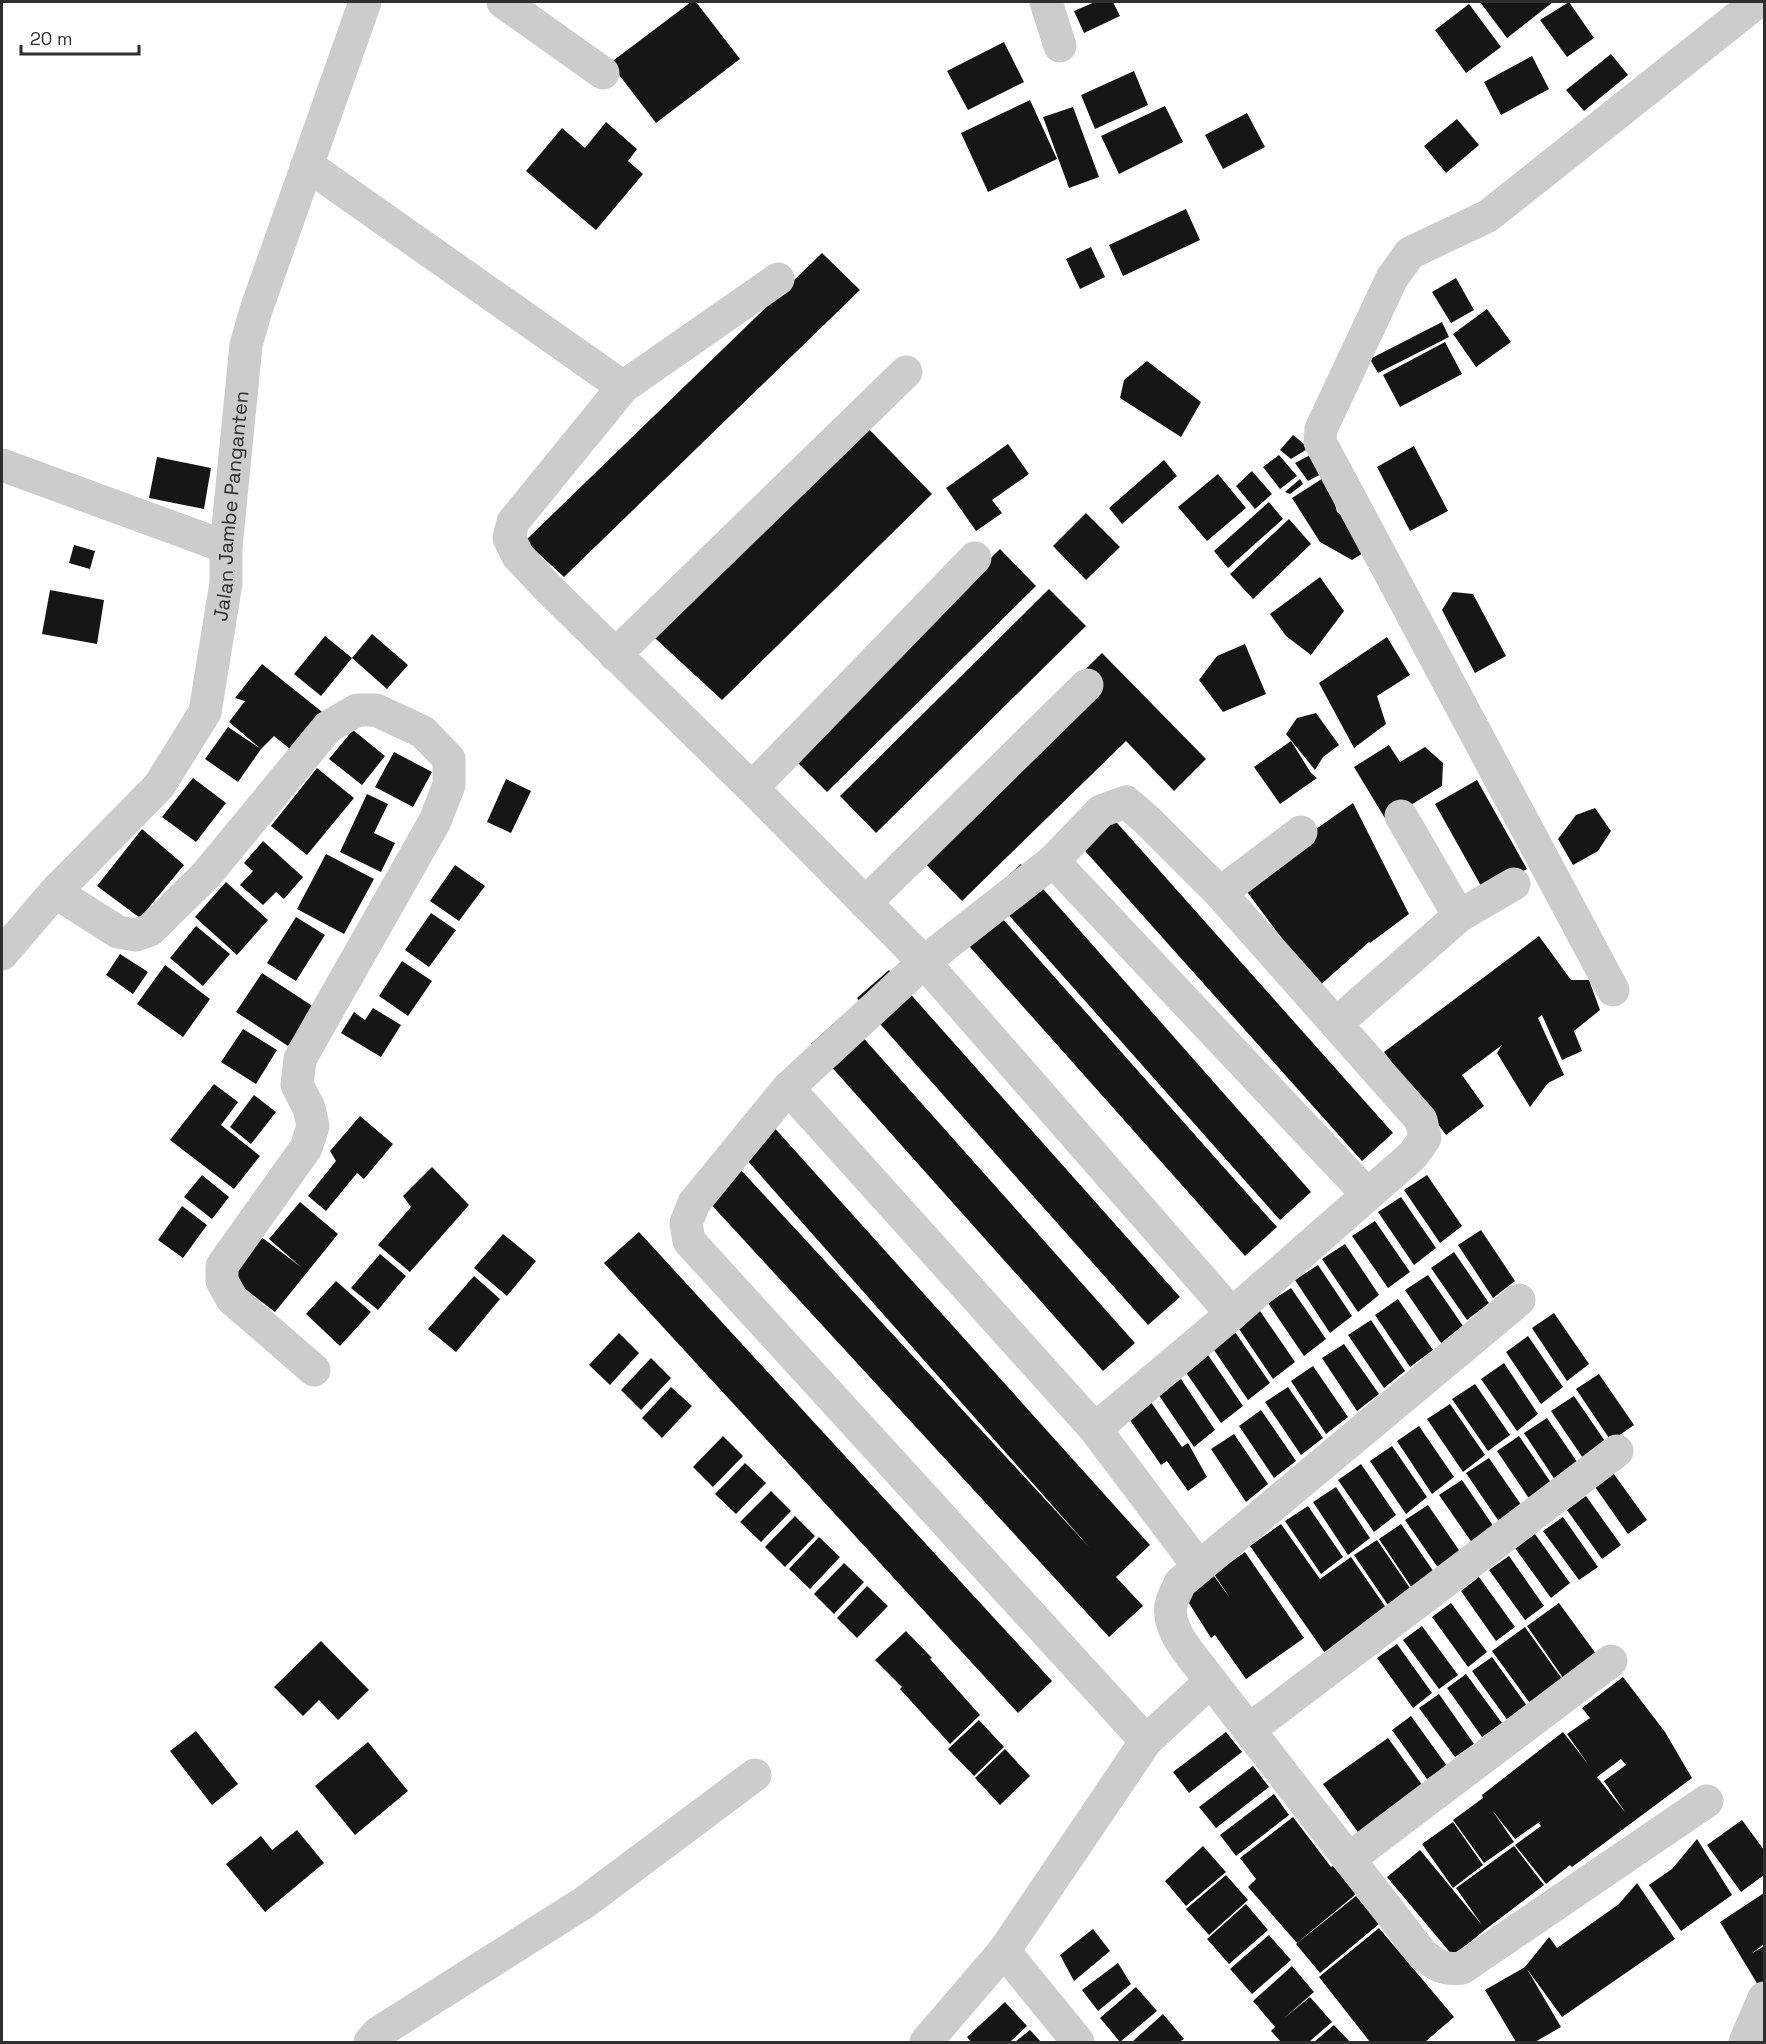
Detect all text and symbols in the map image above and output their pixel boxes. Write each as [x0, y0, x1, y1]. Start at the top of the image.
scale bar [21, 18, 140, 56]
text: 20 m [30, 27, 73, 50]
street label: Jalan Jambe Panganten [207, 390, 254, 623]

